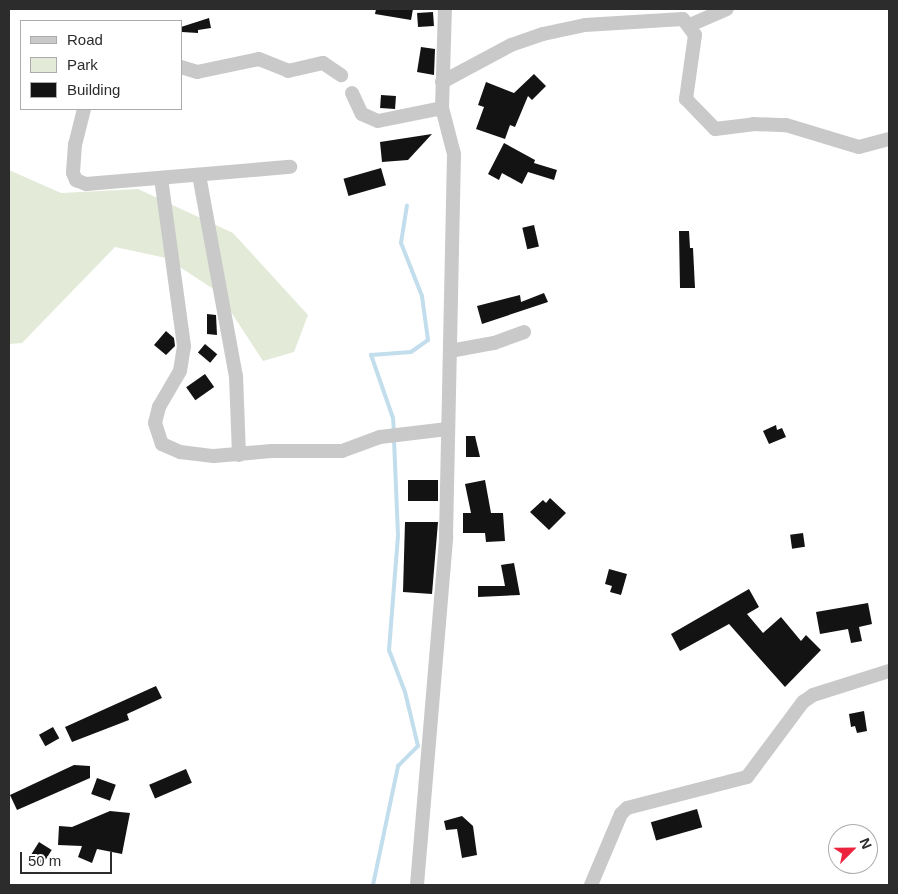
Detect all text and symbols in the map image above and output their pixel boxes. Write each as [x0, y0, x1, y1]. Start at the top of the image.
legend [20, 20, 182, 110]
text: Road [67, 31, 103, 48]
text: Park [67, 56, 98, 73]
text: Building [67, 81, 120, 98]
north arrow [828, 824, 878, 874]
text: N [857, 836, 875, 851]
scale bar [22, 842, 115, 874]
text: 50 m [28, 852, 61, 869]

